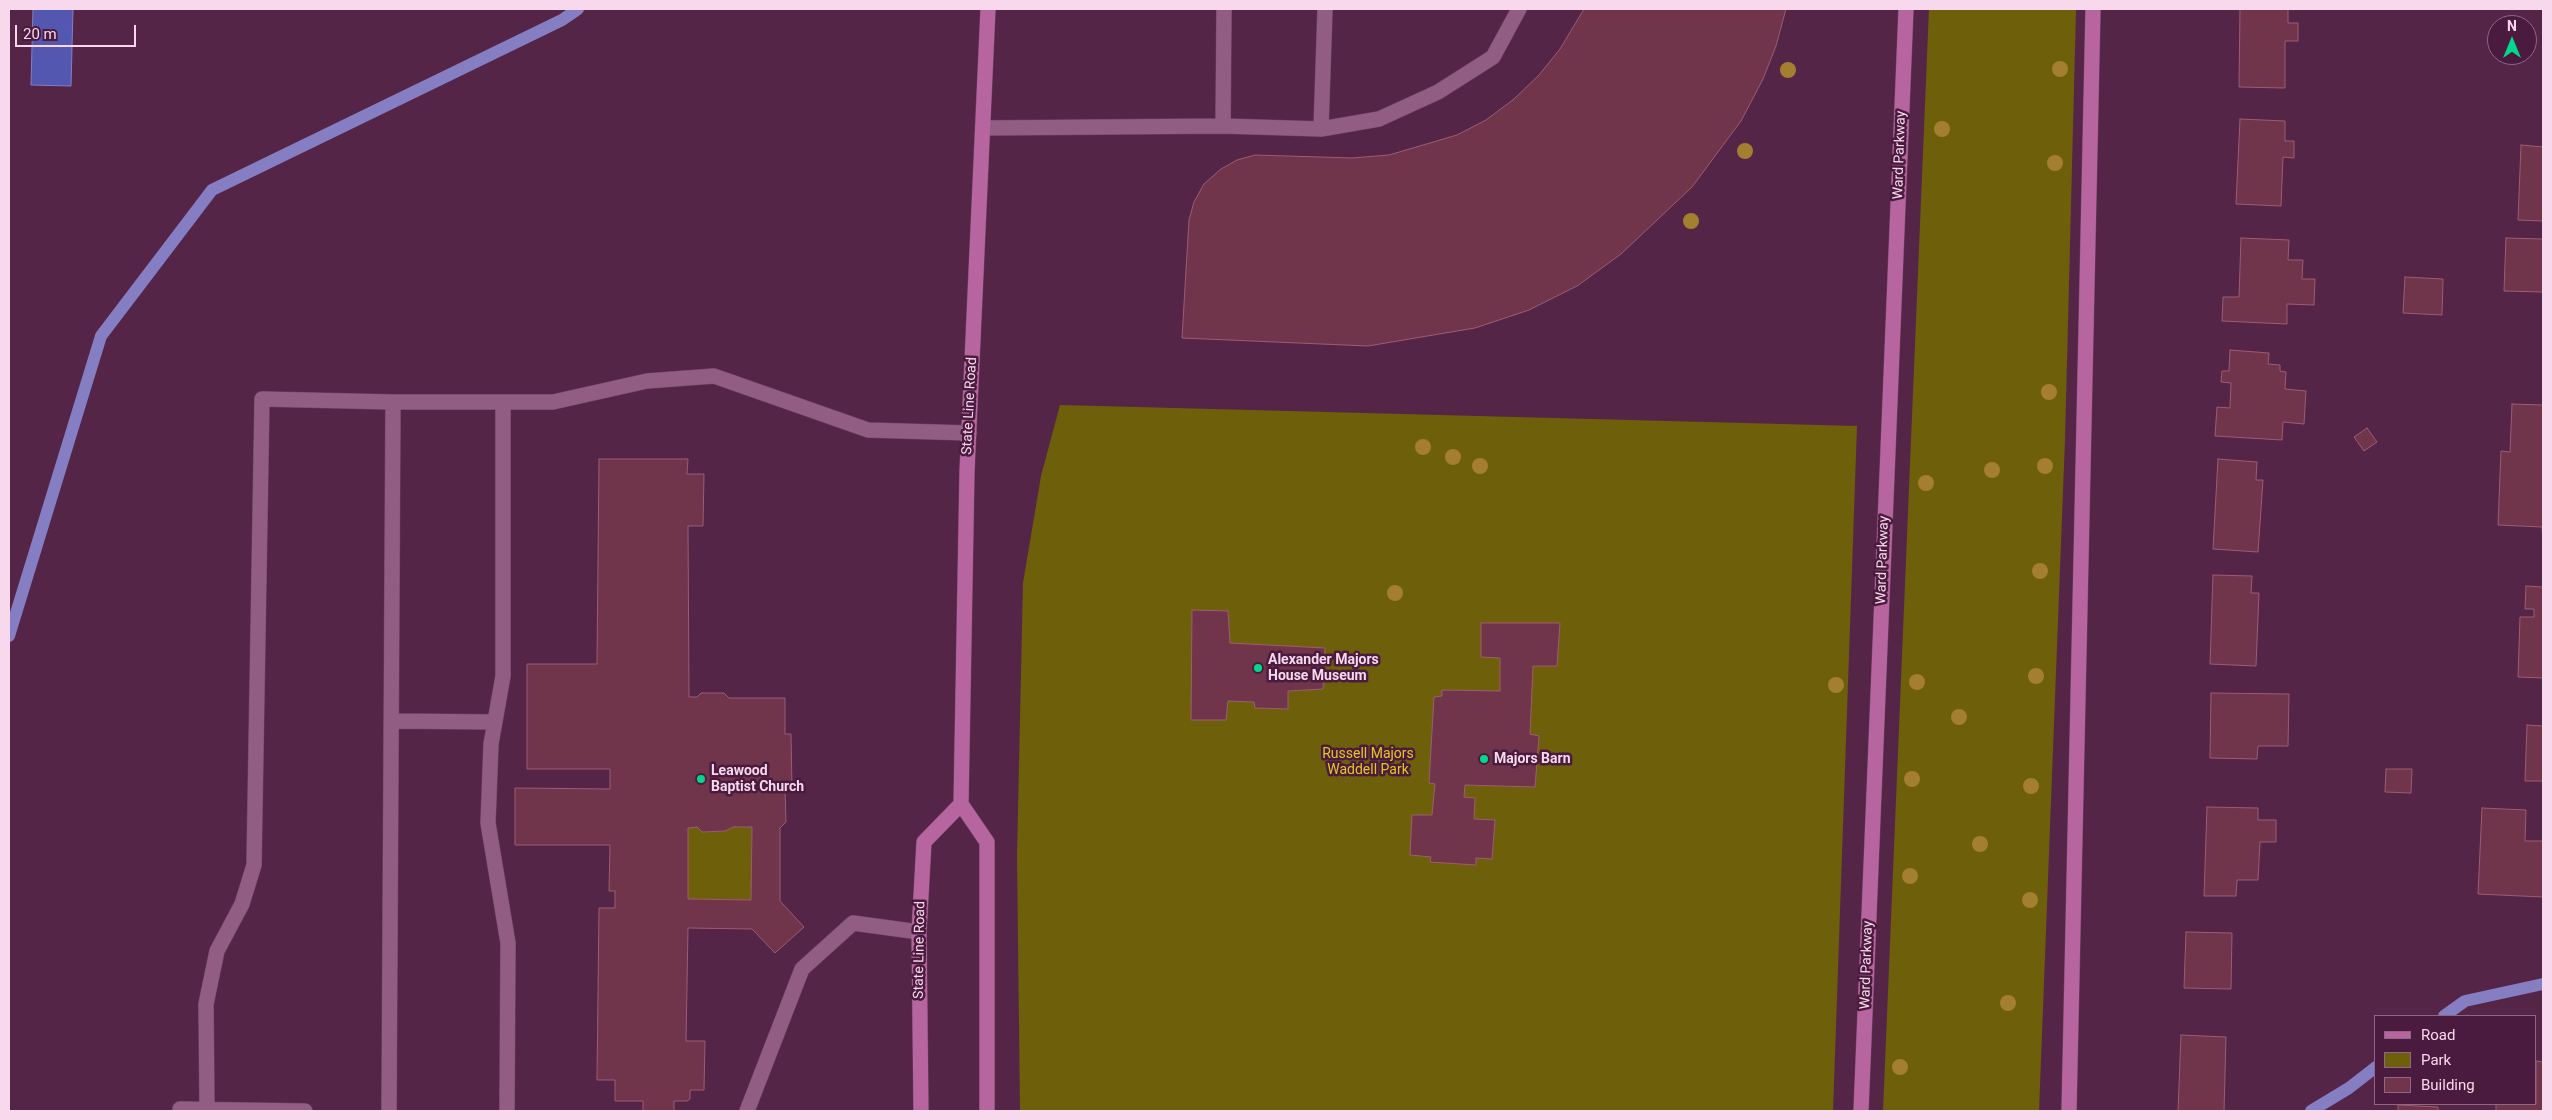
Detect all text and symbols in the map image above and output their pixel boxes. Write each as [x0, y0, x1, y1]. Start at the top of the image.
scale bar [18, 15, 139, 47]
north arrow [2487, 15, 2537, 65]
text: N [2507, 18, 2517, 34]
text: 20 m [23, 25, 57, 43]
street label: Ward Parkway [1890, 110, 1910, 200]
street label: State Line Road [959, 357, 981, 455]
street label: Ward Parkway [1873, 515, 1893, 605]
place label: Alexander Majors House Museum [1268, 652, 1379, 684]
marker: Alexander Majors House Museum [1252, 662, 1264, 674]
park label: Russell Majors Waddell Park [1322, 746, 1414, 779]
place label: Majors Barn [1494, 751, 1570, 767]
marker: Majors Barn [1478, 753, 1490, 765]
place label: Leawood Baptist Church [711, 763, 804, 796]
marker: Leawood Baptist Church [695, 773, 707, 785]
street label: State Line Road [911, 901, 929, 999]
street label: Ward Parkway [1857, 920, 1877, 1010]
legend [2374, 1015, 2537, 1105]
text: Road [2421, 1026, 2455, 1044]
text: Park [2421, 1051, 2451, 1069]
text: Building [2421, 1076, 2475, 1094]

